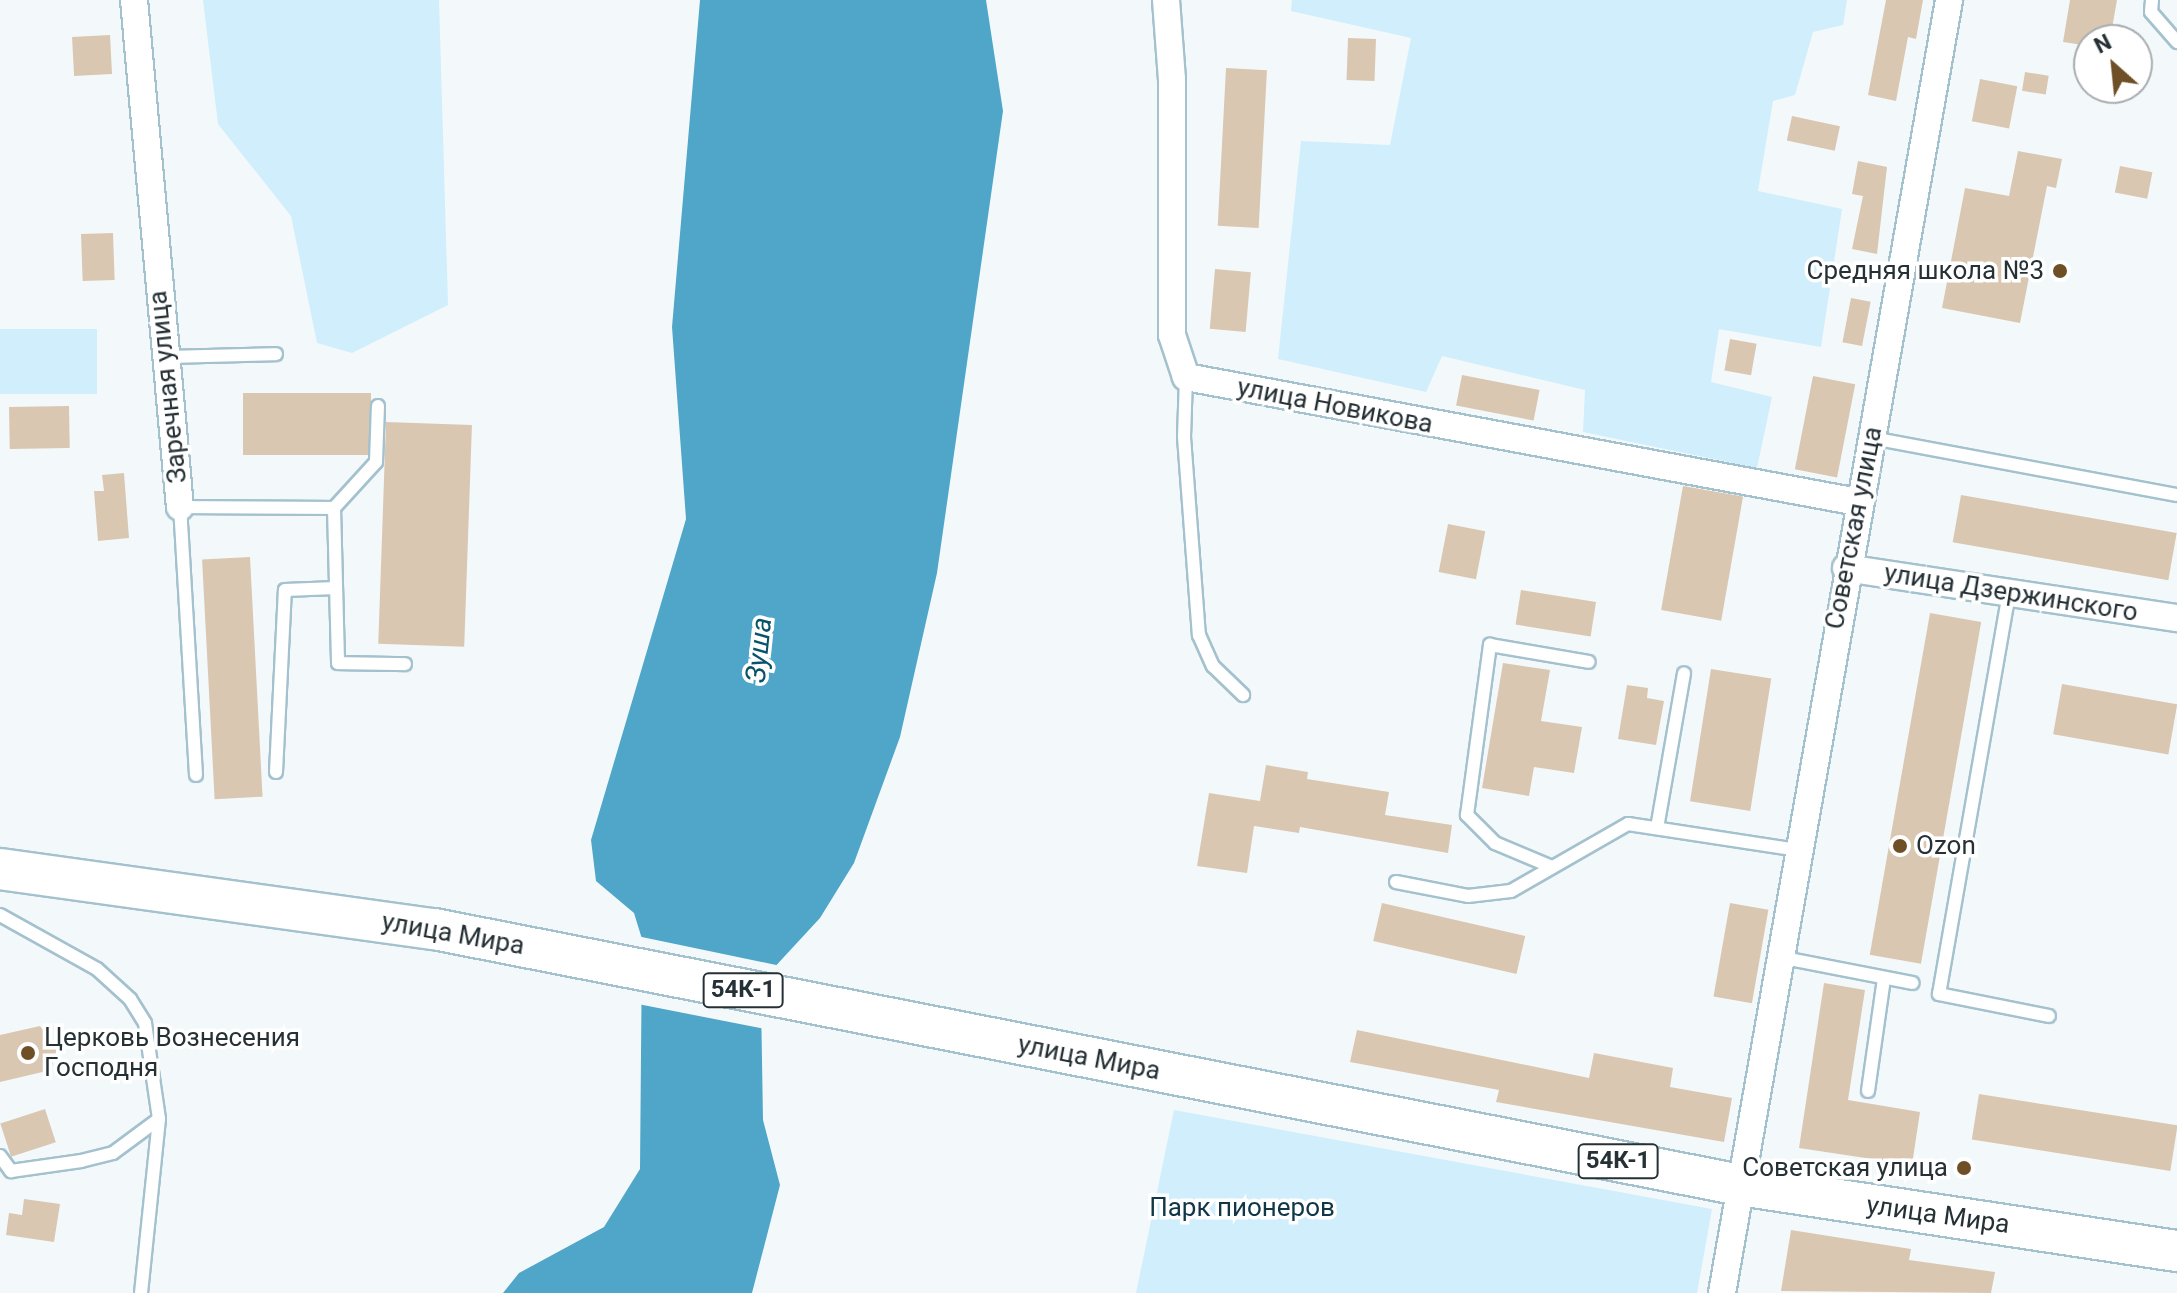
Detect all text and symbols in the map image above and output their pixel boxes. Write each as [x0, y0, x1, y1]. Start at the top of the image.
north arrow [2073, 24, 2153, 104]
text: N [2090, 29, 2115, 59]
place label: Средняя школа №3 [1807, 255, 2044, 287]
marker: Средняя школа №3 [2051, 262, 2069, 280]
street label: Заречная улица [142, 289, 194, 485]
street label: улица Новикова [1235, 372, 1435, 440]
street label: Советская улица [1819, 424, 1889, 632]
street label: улица Дзержинского [1882, 558, 2140, 628]
water label: Зуша [739, 616, 779, 684]
place label: Ozon [1916, 830, 1976, 862]
marker: Ozon [1891, 837, 1909, 855]
street label: улица Мира [379, 906, 527, 962]
road number: 54К-1 [701, 970, 785, 1010]
place label: Церковь Вознесения Господня [44, 1022, 300, 1084]
street label: улица Мира [1015, 1029, 1163, 1087]
marker: Церковь Вознесения Господня [19, 1044, 37, 1062]
road number: 54К-1 [1576, 1141, 1660, 1181]
place label: Советская улица [1742, 1152, 1948, 1184]
marker: Советская улица [1955, 1159, 1973, 1177]
street label: улица Мира [1864, 1190, 2012, 1240]
park label: Парк пионеров [1149, 1192, 1335, 1224]

